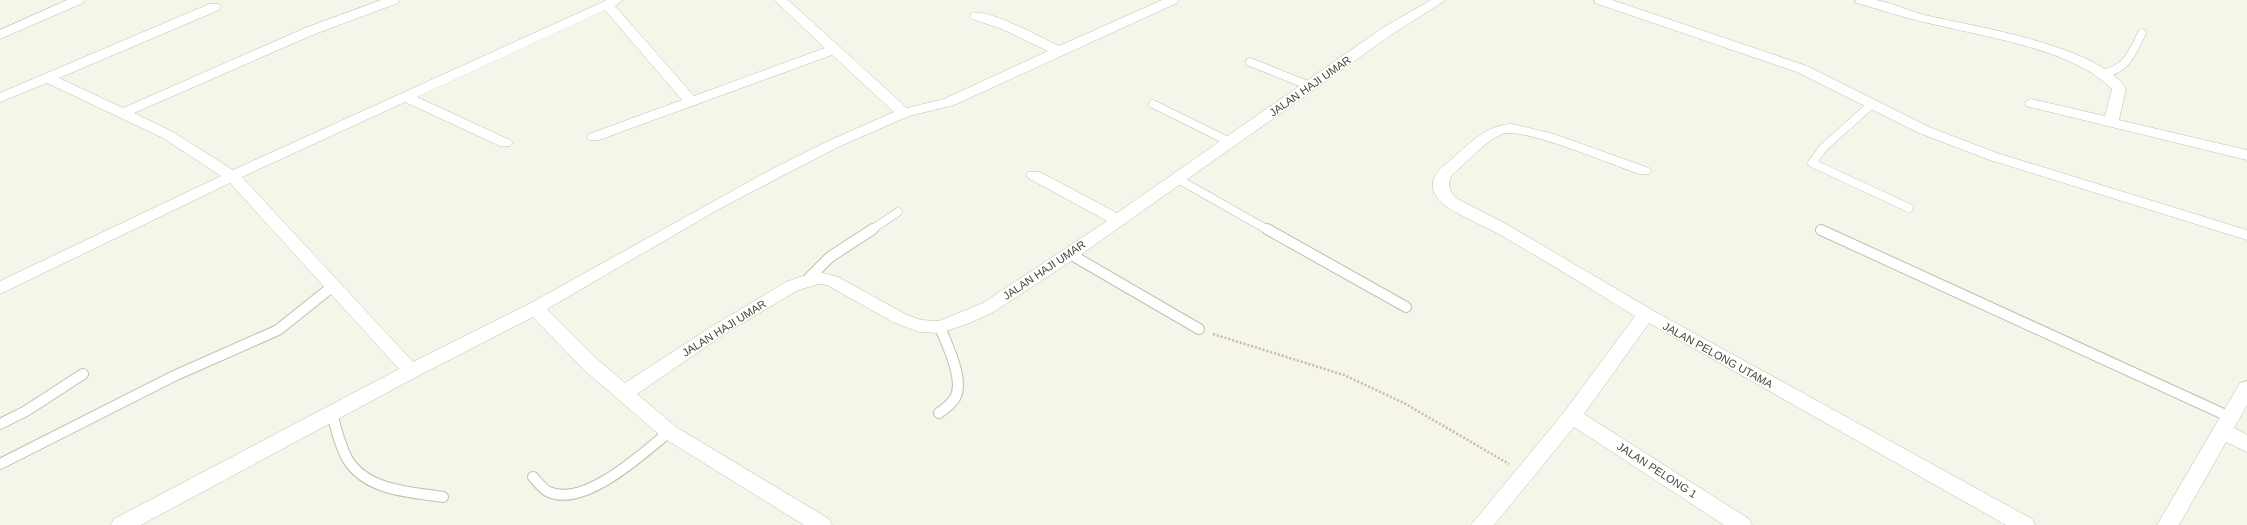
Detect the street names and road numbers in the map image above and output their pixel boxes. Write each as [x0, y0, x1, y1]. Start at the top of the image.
street label: JALAN HAJI UMAR [1267, 53, 1353, 119]
street label: JALAN HAJI UMAR [1001, 238, 1087, 302]
street label: JALAN HAJI UMAR [680, 297, 768, 359]
street label: JALAN PELONG UTAMA [1661, 320, 1776, 391]
street label: JALAN PELONG 1 [1615, 440, 1699, 500]

